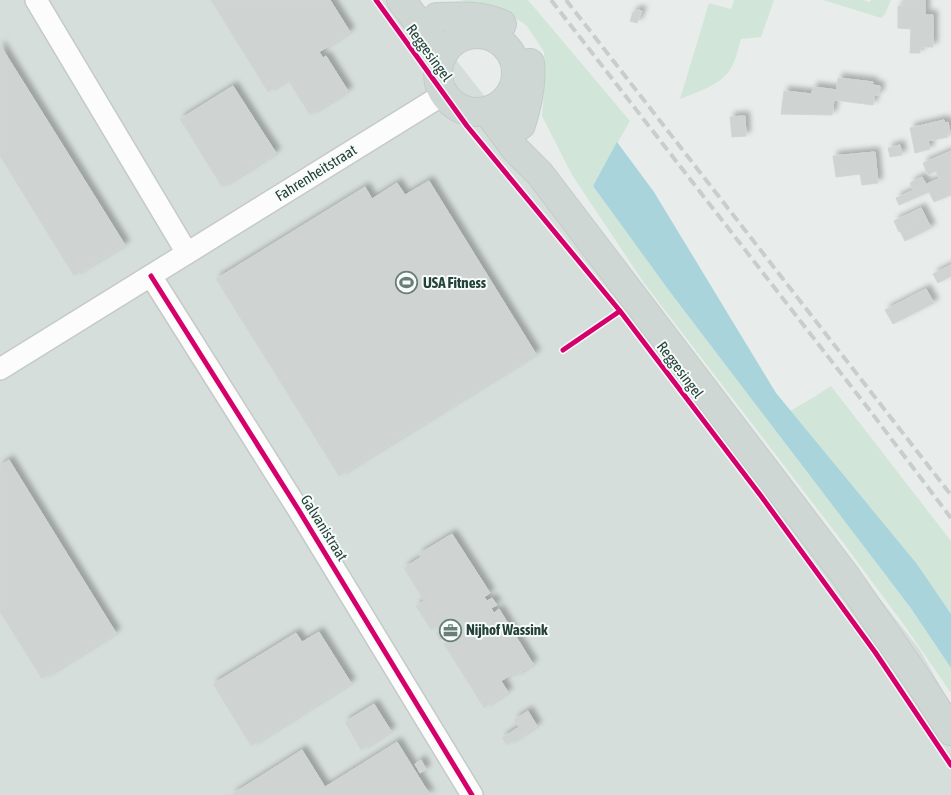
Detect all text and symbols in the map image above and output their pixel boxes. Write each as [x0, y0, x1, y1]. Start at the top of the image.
street label: Reggesingel [403, 21, 456, 85]
street label: Fahrenheitstraat [272, 141, 359, 204]
sports icon: USA Fitness [395, 271, 419, 295]
place label: USA Fitness [423, 274, 487, 291]
street label: Reggesingel [654, 338, 707, 401]
street label: Galvanistraat [297, 492, 351, 564]
office icon: Nijhof Wassink [438, 618, 462, 642]
place label: Nijhof Wassink [466, 621, 548, 638]

